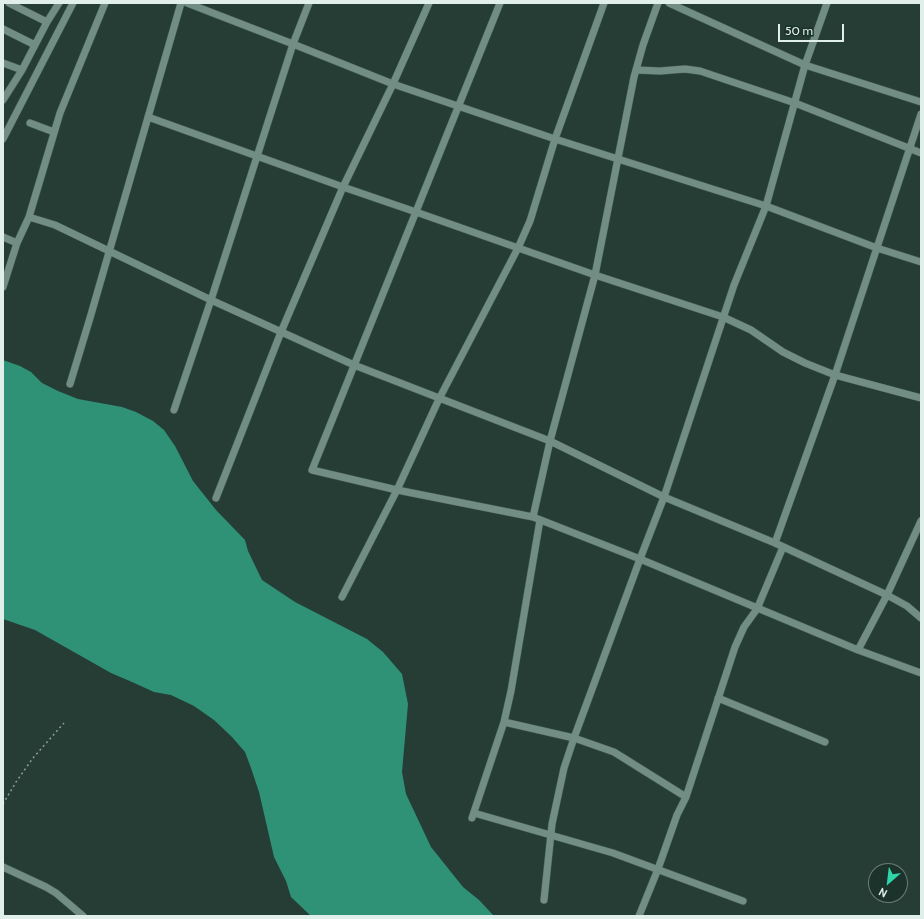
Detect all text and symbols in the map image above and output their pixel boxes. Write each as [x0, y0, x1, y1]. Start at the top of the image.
scale bar [780, 16, 846, 42]
text: 50 m [785, 23, 813, 38]
north arrow [868, 863, 908, 903]
text: N [876, 885, 890, 901]

